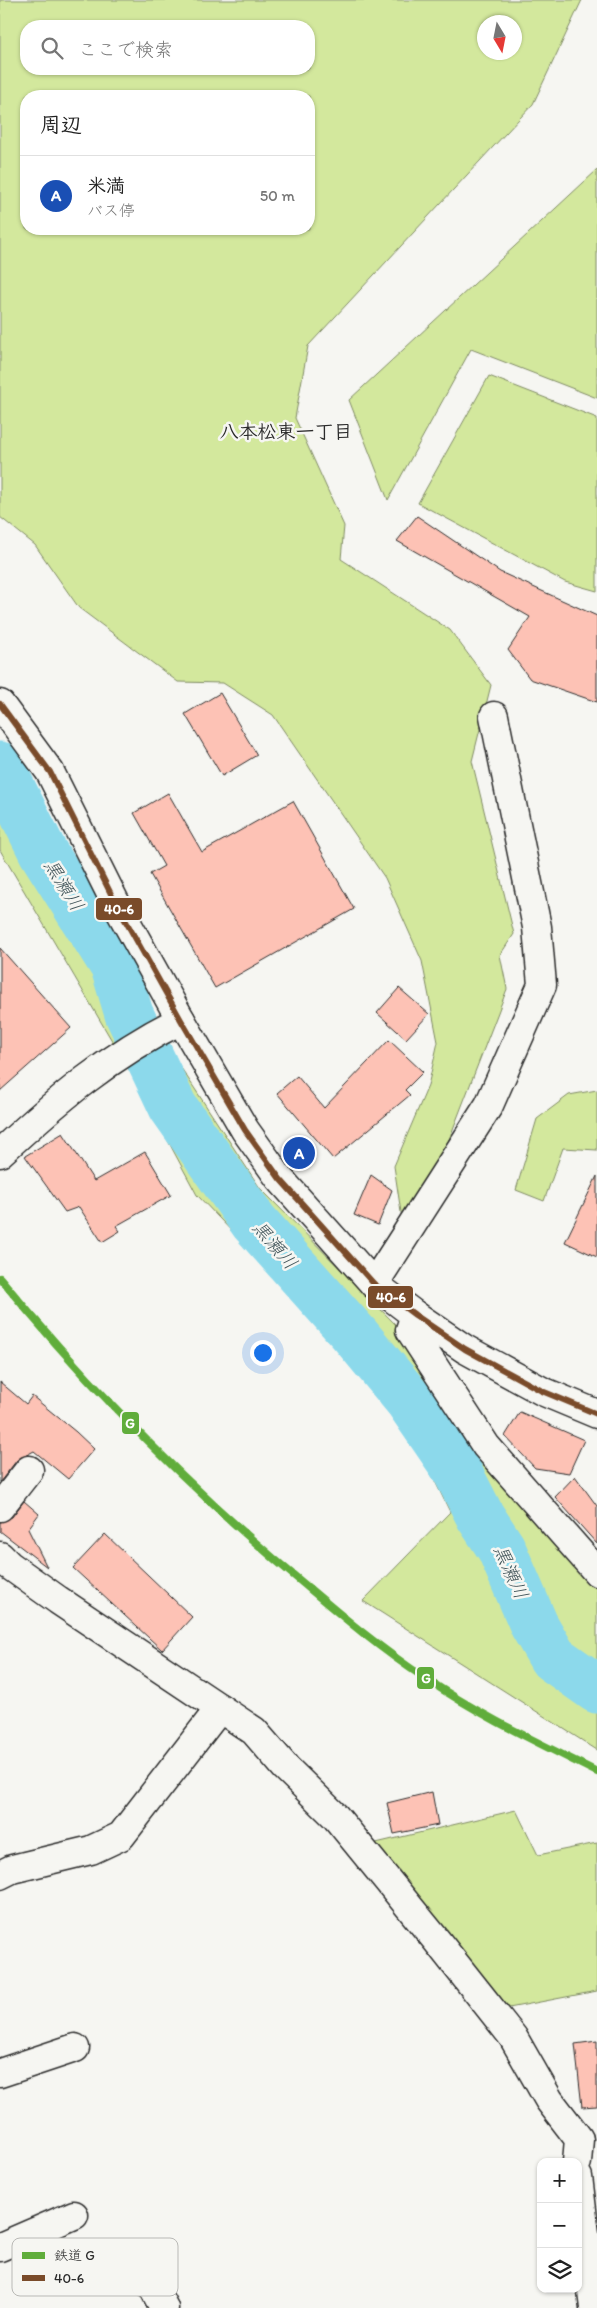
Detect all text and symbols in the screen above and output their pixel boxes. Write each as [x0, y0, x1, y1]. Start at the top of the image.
north arrow [477, 15, 522, 60]
search box [20, 20, 315, 75]
icon: search [38, 34, 66, 62]
text: ここで検索 [78, 38, 173, 61]
text: 周辺 [40, 112, 82, 137]
text: 米満 [87, 174, 125, 197]
text: A [51, 186, 61, 205]
text: 50 m [260, 186, 295, 205]
text: バス停 [87, 201, 135, 220]
district label: 八本松東一丁目 [219, 420, 353, 443]
water label: 黒瀬川 [39, 855, 89, 915]
line badge: 40-6 [95, 897, 143, 921]
text: 40-6 [104, 901, 135, 918]
pin: A [283, 1134, 315, 1172]
water label: 黒瀬川 [248, 1216, 302, 1274]
line badge: 40-6 [367, 1285, 414, 1309]
text: 40-6 [376, 1289, 407, 1306]
your location [250, 1340, 276, 1366]
line badge: G [121, 1411, 140, 1435]
text: G [125, 1415, 135, 1432]
water label: 黒瀬川 [489, 1541, 533, 1603]
line badge: G [416, 1666, 435, 1690]
text: G [421, 1670, 431, 1687]
map controls [537, 2158, 582, 2293]
button: + [537, 2158, 582, 2203]
button: − [537, 2203, 582, 2248]
legend [12, 2238, 178, 2296]
text: 鉄道 G [54, 2247, 95, 2264]
button: layers [537, 2248, 582, 2293]
text: 40-6 [54, 2270, 84, 2287]

